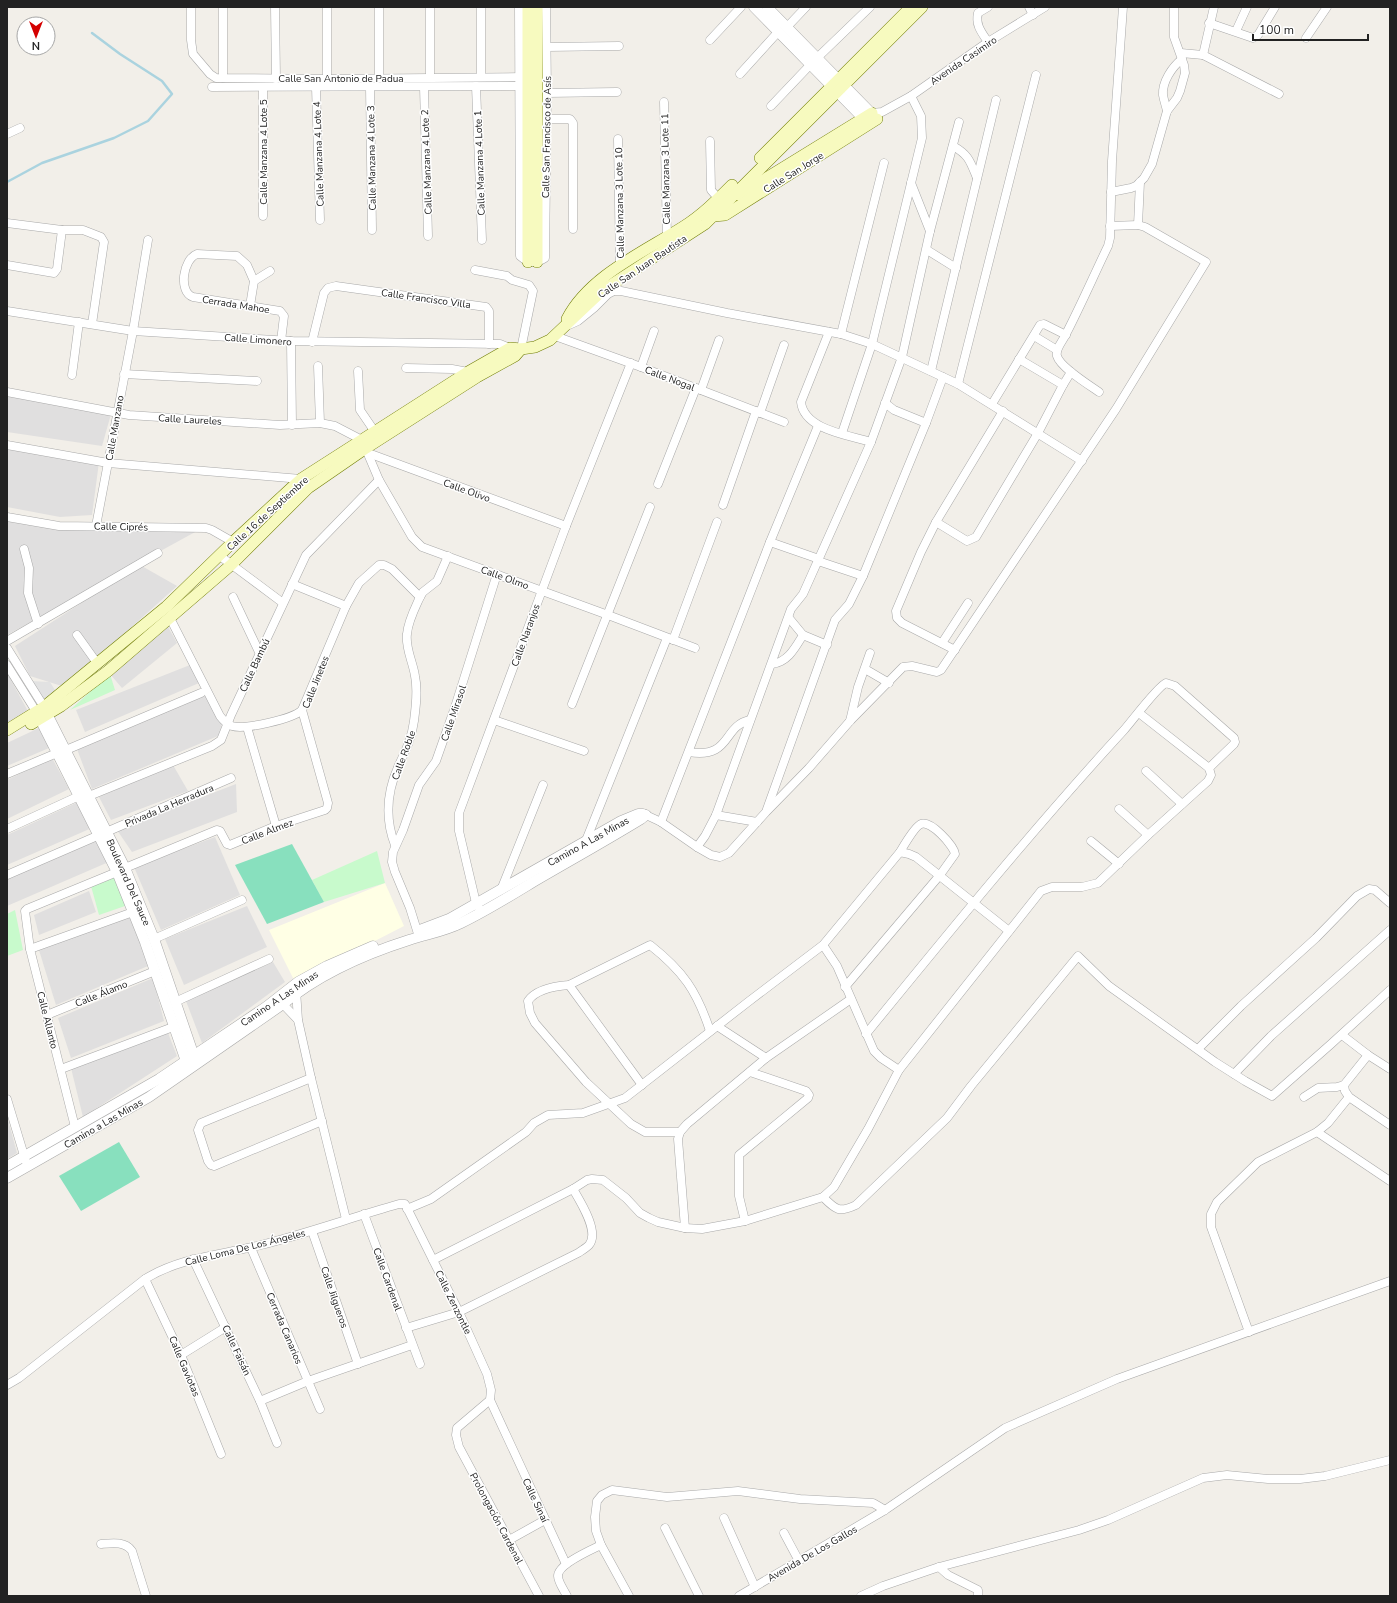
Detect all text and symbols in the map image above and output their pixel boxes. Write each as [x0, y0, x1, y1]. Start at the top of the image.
north arrow [16, 16, 56, 56]
scale bar [1253, 16, 1368, 42]
text: 100 m [1259, 22, 1294, 38]
street label: Avenida Casimiro [927, 33, 1000, 88]
text: N [32, 38, 40, 53]
street label: Calle San Antonio de Padua [278, 72, 404, 86]
street label: Calle San Francisco de Asís [539, 75, 555, 198]
street label: Calle Manzana 4 Lote 5 [257, 99, 271, 205]
street label: Calle Manzana 4 Lote 4 [310, 101, 328, 207]
street label: Calle Manzana 4 Lote 3 [364, 105, 380, 211]
street label: Calle Manzana 4 Lote 2 [418, 109, 436, 215]
street label: Calle Manzana 4 Lote 1 [471, 110, 489, 216]
street label: Calle Manzana 3 Lote 11 [658, 113, 674, 225]
street label: Calle Manzana 3 Lote 10 [612, 147, 628, 259]
street label: Calle San Jorge [761, 149, 826, 197]
street label: Calle San Juan Bautista [595, 232, 690, 302]
street label: Calle Francisco Villa [380, 286, 472, 312]
street label: Cerrada Mahoe [201, 293, 271, 317]
street label: Calle Limonero [224, 331, 293, 349]
street label: Calle Nogal [643, 363, 697, 395]
street label: Calle Manzano [102, 394, 128, 462]
street label: Calle Laureles [158, 411, 222, 429]
street label: Calle 16 de Septiembre [224, 473, 312, 554]
street label: Calle Olivo [441, 476, 493, 506]
street label: Calle Ciprés [94, 520, 148, 534]
street label: Calle Olmo [479, 563, 531, 593]
street label: Calle Naranjos [508, 602, 544, 669]
street label: Calle Bambú [236, 636, 273, 695]
street label: Calle Jinetes [299, 654, 333, 711]
street label: Calle Mirasol [438, 683, 470, 743]
street label: Calle Roble [388, 729, 419, 782]
street label: Privada La Herradura [123, 781, 216, 831]
street label: Camino A Las Minas [545, 814, 632, 870]
street label: Calle Almez [239, 816, 296, 848]
street label: Boulevard Del Sauce [103, 837, 154, 928]
street label: Camino A Las Minas [238, 967, 321, 1030]
street label: Calle Álamo [73, 977, 130, 1011]
street label: Calle Allanto [33, 990, 61, 1051]
street label: Camino a Las Minas [61, 1095, 146, 1152]
street label: Calle Loma De Los Ángeles [183, 1226, 307, 1270]
street label: Calle Cardenal [369, 1246, 405, 1313]
street label: Calle Jilgueros [317, 1264, 351, 1330]
street label: Calle Zenzontle [431, 1268, 475, 1337]
street label: Cerrada Canarios [263, 1290, 306, 1367]
street label: Calle Faisán [218, 1323, 254, 1378]
street label: Calle Gaviotas [165, 1334, 203, 1399]
street label: Prolongación Cardenal [466, 1470, 526, 1567]
street label: Calle Sinaí [519, 1476, 552, 1525]
street label: Avenida De Los Gallos [765, 1522, 860, 1585]

